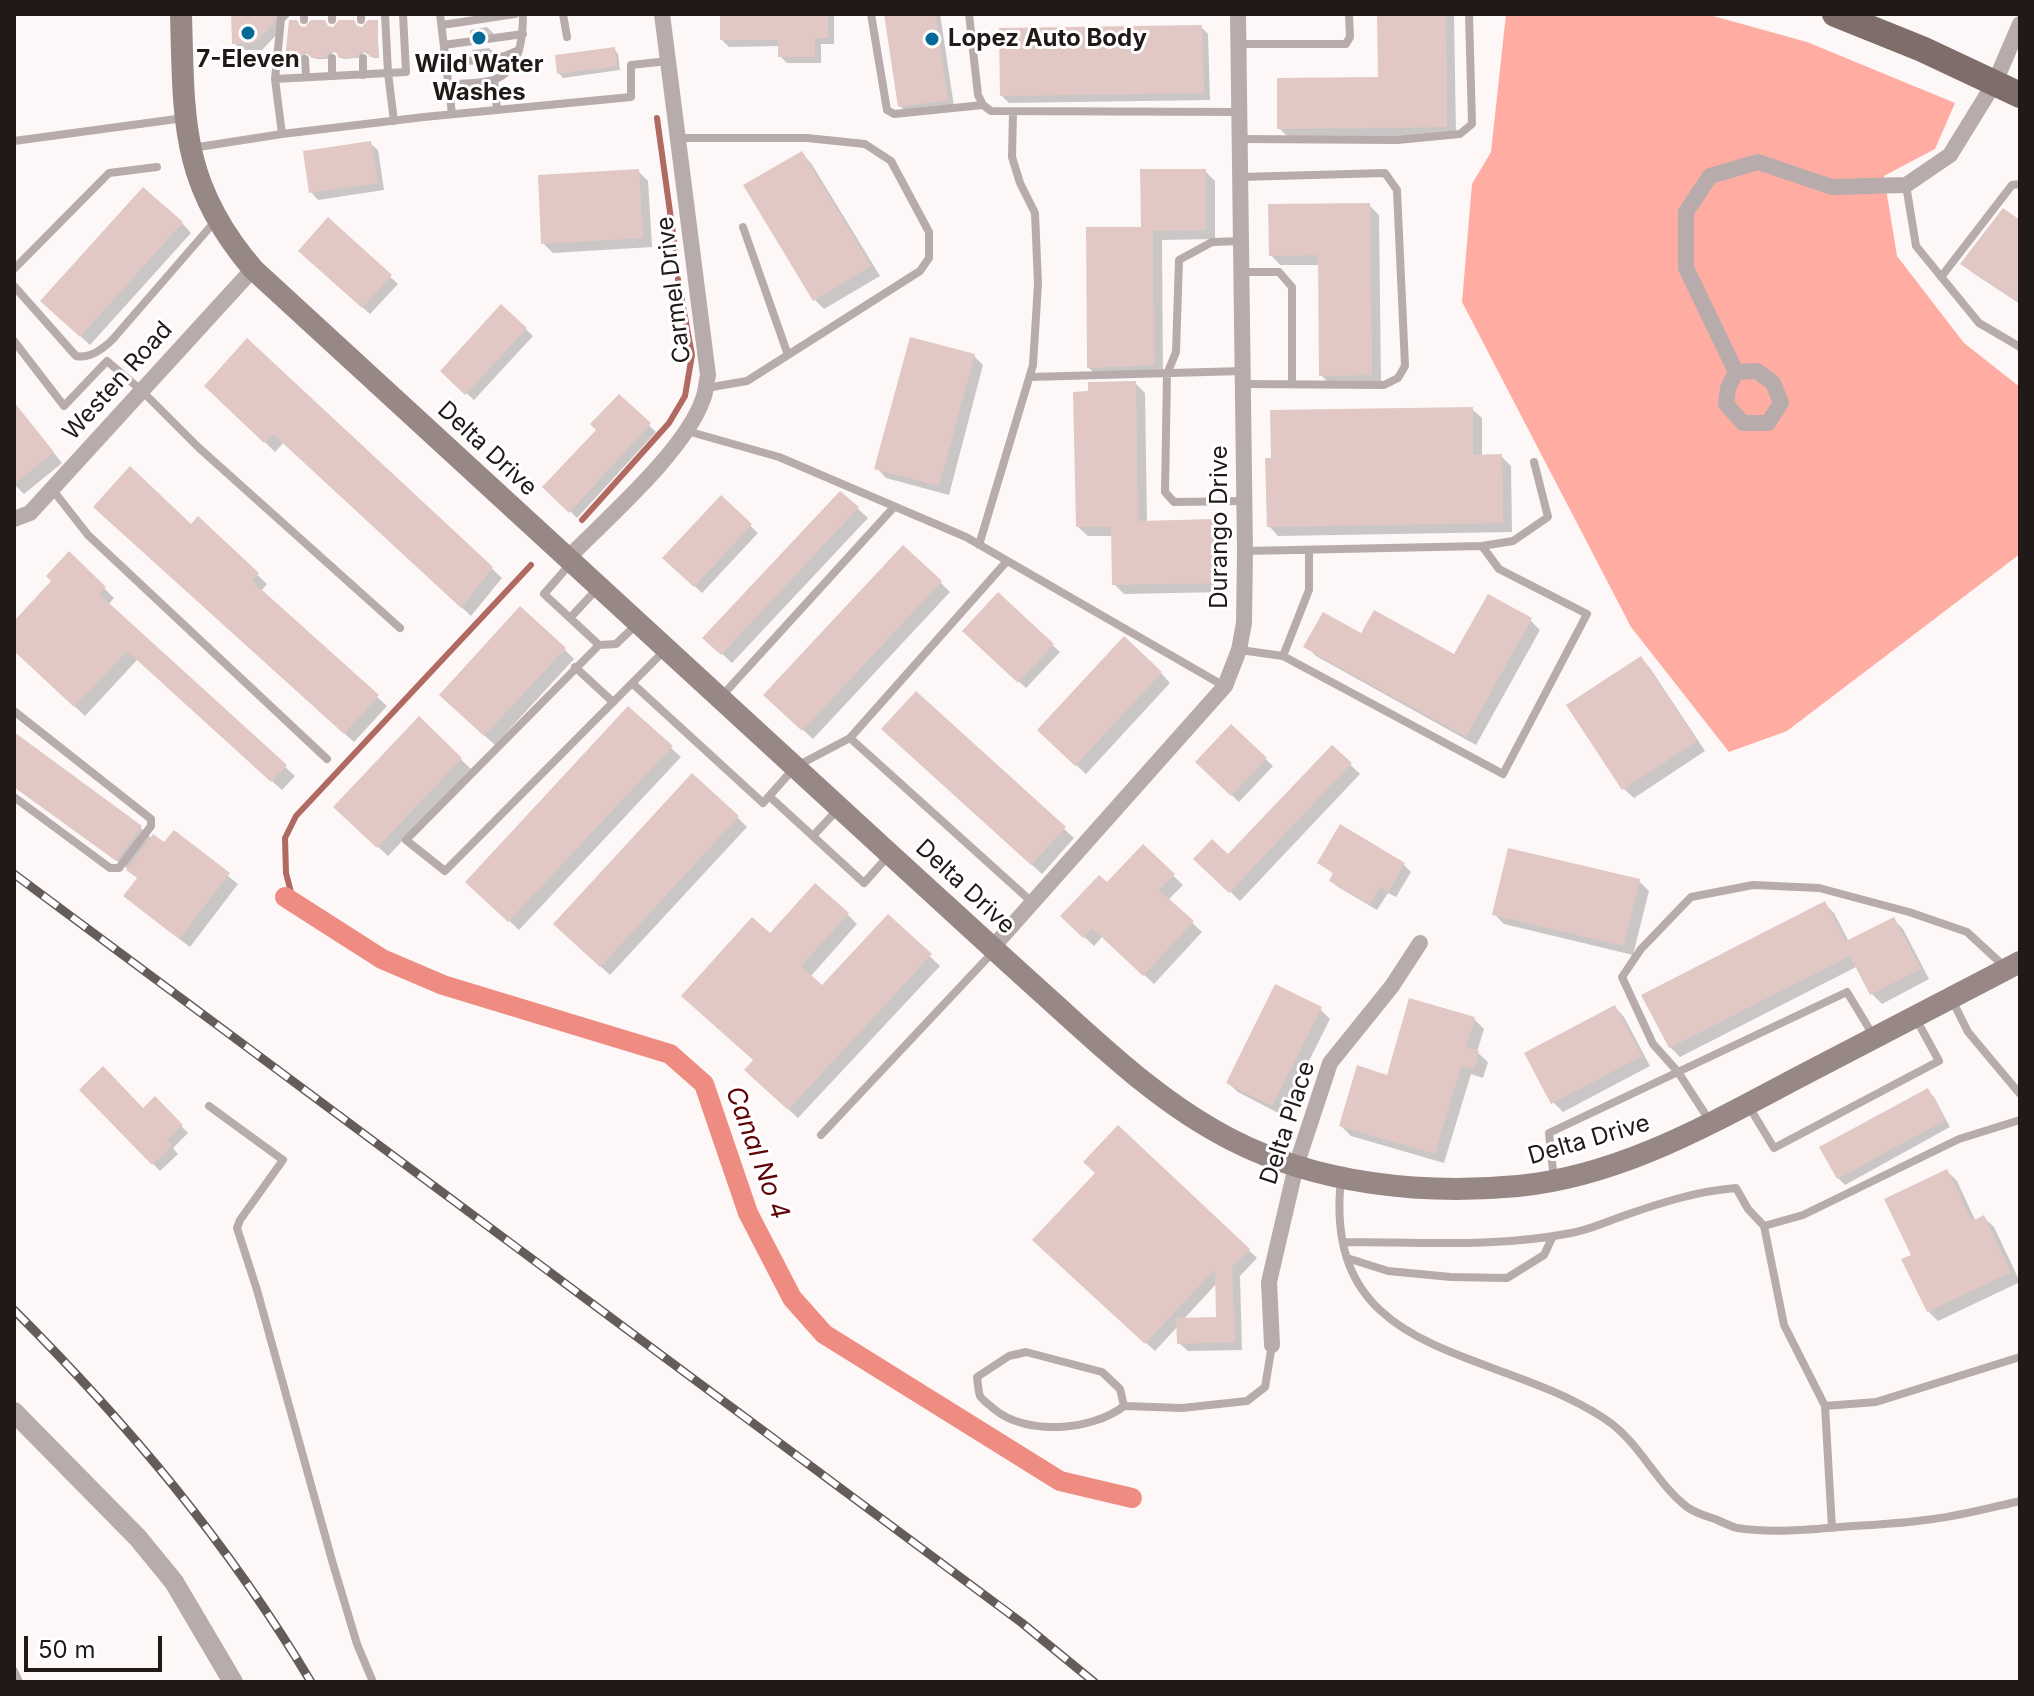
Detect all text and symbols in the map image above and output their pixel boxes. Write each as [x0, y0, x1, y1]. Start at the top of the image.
marker: 7-Eleven [239, 24, 257, 42]
place label: Lopez Auto Body [948, 25, 1147, 53]
marker: Wild Water Washes [470, 29, 488, 47]
marker: Lopez Auto Body [923, 30, 941, 48]
place label: 7-Eleven [196, 46, 300, 74]
place label: Wild Water Washes [415, 51, 543, 107]
street label: Carmel Drive [651, 215, 697, 365]
street label: Westen Road [57, 316, 179, 446]
street label: Delta Drive [431, 396, 543, 502]
street label: Durango Drive [1206, 445, 1234, 609]
street label: Delta Drive [909, 834, 1021, 940]
street label: Delta Place [1255, 1058, 1321, 1188]
water label: Canal No 4 [719, 1082, 795, 1224]
street label: Delta Drive [1525, 1109, 1653, 1171]
scale bar [28, 1620, 166, 1670]
text: 50 m [38, 1635, 96, 1664]

